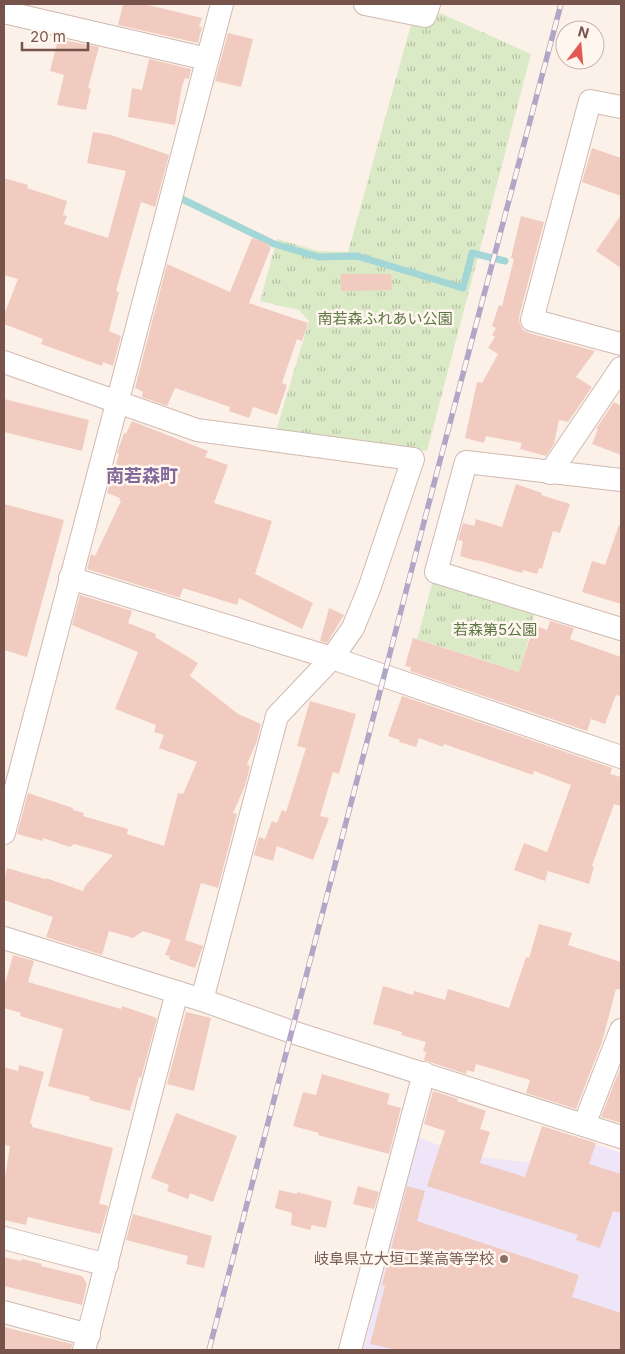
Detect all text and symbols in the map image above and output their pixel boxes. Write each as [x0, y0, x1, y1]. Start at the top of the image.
scale bar [22, 20, 89, 52]
north arrow [555, 20, 605, 70]
text: N [576, 22, 591, 42]
text: 20 m [30, 27, 66, 46]
park label: 南若森ふれあい公園 [317, 309, 453, 328]
district label: 南若森町 [106, 465, 178, 486]
park label: 若森第5公園 [453, 620, 537, 639]
place label: 岐阜県立大垣工業高等学校 [314, 1249, 494, 1268]
marker: 岐阜県立大垣工業高等学校 [498, 1253, 510, 1265]

